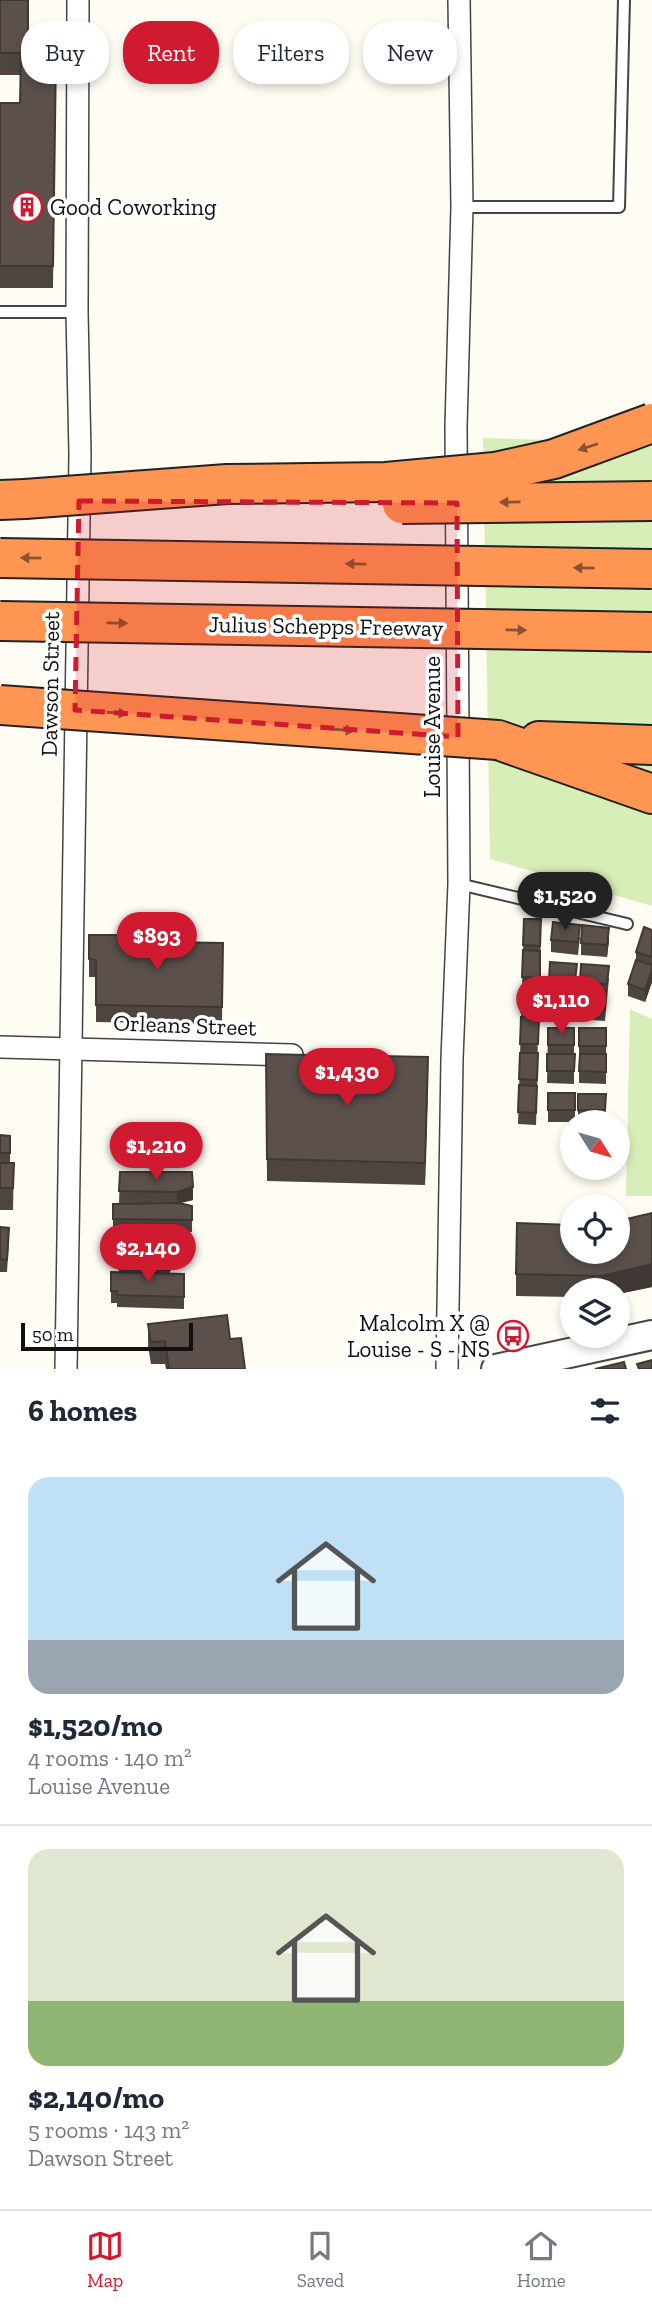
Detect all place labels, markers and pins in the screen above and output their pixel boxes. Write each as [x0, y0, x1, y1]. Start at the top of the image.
building icon: Good Coworking [10, 190, 44, 224]
place label: Good Coworking [50, 193, 217, 221]
pin: $1,520 [508, 872, 622, 932]
pin: $893 [116, 912, 198, 972]
pin: $1,110 [504, 976, 618, 1036]
pin: $1,430 [290, 1048, 404, 1108]
pin: $1,210 [99, 1122, 213, 1182]
pin: $2,140 [91, 1224, 205, 1284]
place label: Malcolm X @ Louise - S - NS [347, 1309, 490, 1363]
bus stop icon: Malcolm X @ Louise - S - NS [496, 1319, 530, 1353]

